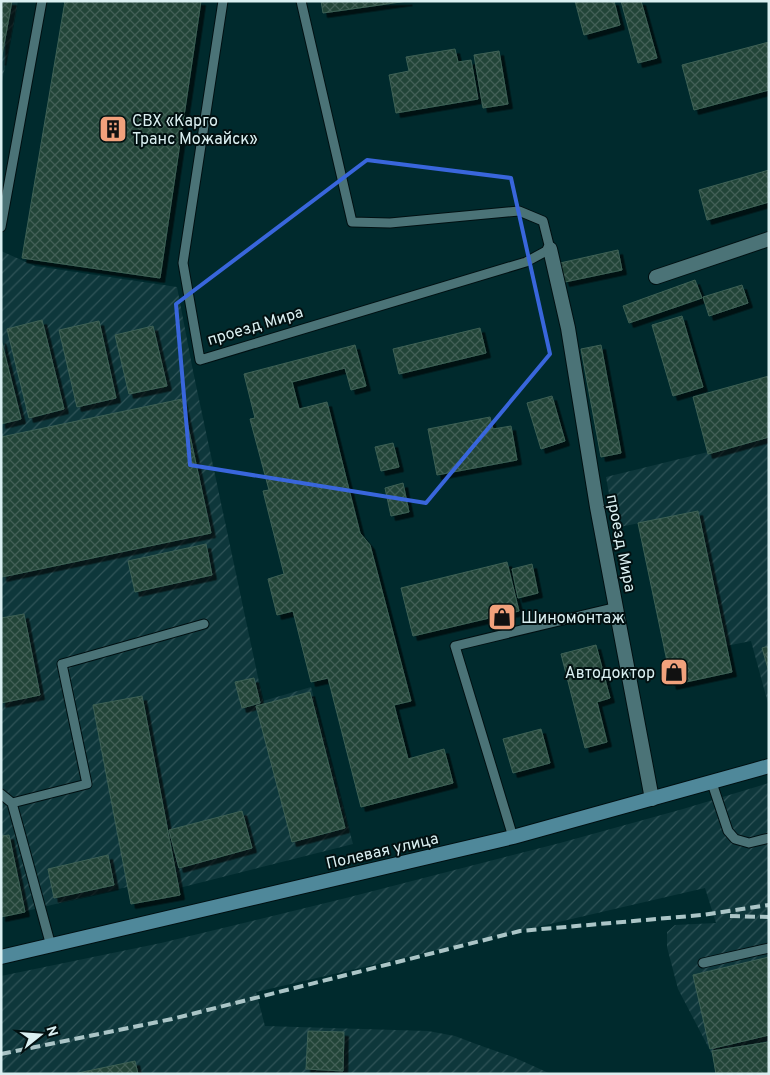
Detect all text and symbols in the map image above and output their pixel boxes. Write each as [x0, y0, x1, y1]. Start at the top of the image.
place label: СВХ «Карго Транс Можайск» [132, 112, 258, 150]
building icon: СВХ «Карго Транс Можайск» [98, 114, 128, 144]
street label: проезд Мира [205, 303, 306, 351]
street label: проезд Мира [601, 493, 639, 594]
shop icon: Шиномонтаж [487, 602, 517, 632]
place label: Шиномонтаж [521, 609, 625, 629]
shop icon: Автодоктор [659, 657, 689, 687]
place label: Автодоктор [565, 664, 655, 684]
street label: Полевая улица [324, 829, 441, 875]
north arrow [15, 1010, 65, 1060]
text: N [41, 1024, 61, 1039]

